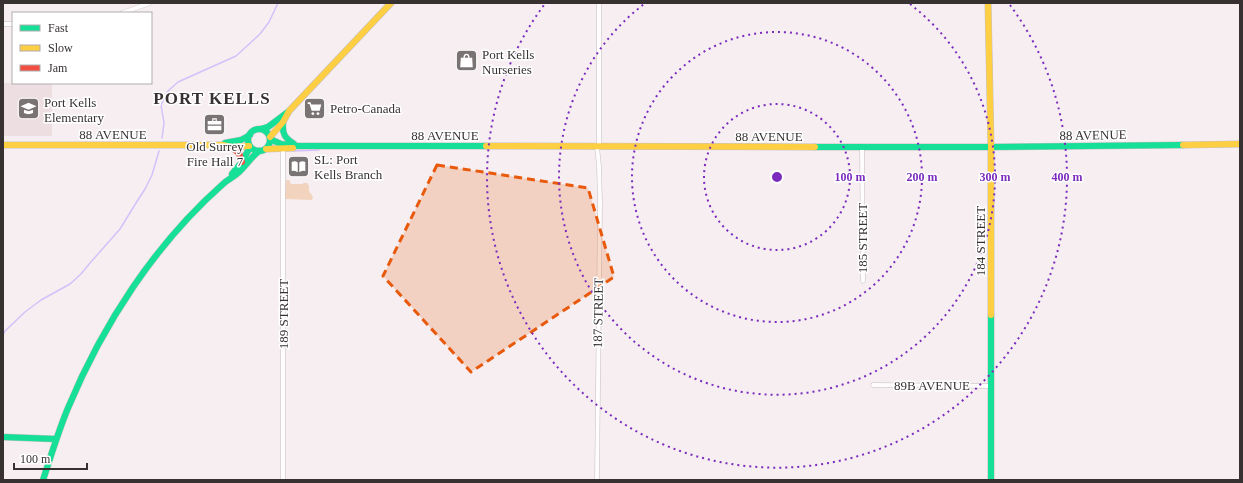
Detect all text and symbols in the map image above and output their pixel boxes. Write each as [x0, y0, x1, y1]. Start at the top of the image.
legend [12, 12, 152, 84]
text: Fast [48, 21, 69, 35]
text: Slow [48, 41, 73, 55]
place label: Port Kells Nurseries [482, 47, 534, 77]
shop icon: Port Kells Nurseries [454, 48, 480, 74]
text: Jam [48, 61, 68, 75]
district label: PORT KELLS [153, 89, 271, 108]
place label: Port Kells Elementary [44, 95, 104, 125]
supermarket icon: Petro-Canada [301, 95, 327, 121]
school or university icon: Port Kells Elementary [15, 96, 41, 122]
place label: Petro-Canada [330, 101, 401, 116]
office icon: Old Surrey Fire Hall 7 [202, 111, 228, 137]
street label: 88 AVENUE [79, 127, 147, 142]
street label: 88 AVENUE [1059, 127, 1127, 143]
street label: 88 AVENUE [411, 128, 479, 143]
street label: 88 AVENUE [735, 129, 803, 144]
place label: Old Surrey Fire Hall 7 [186, 139, 244, 169]
place label: SL: Port Kells Branch [314, 152, 383, 182]
library icon: SL: Port Kells Branch [285, 153, 311, 179]
centre of rings [770, 170, 784, 184]
text: 100 m [835, 170, 866, 184]
text: 200 m [907, 170, 938, 184]
text: 300 m [980, 170, 1011, 184]
text: 400 m [1052, 170, 1083, 184]
street label: 185 STREET [855, 203, 870, 273]
street label: 184 STREET [973, 206, 988, 276]
street label: 187 STREET [590, 278, 606, 348]
street label: 189 STREET [276, 279, 291, 349]
street label: 89B AVENUE [894, 378, 970, 393]
scale bar [14, 445, 87, 471]
text: 100 m [20, 452, 51, 466]

